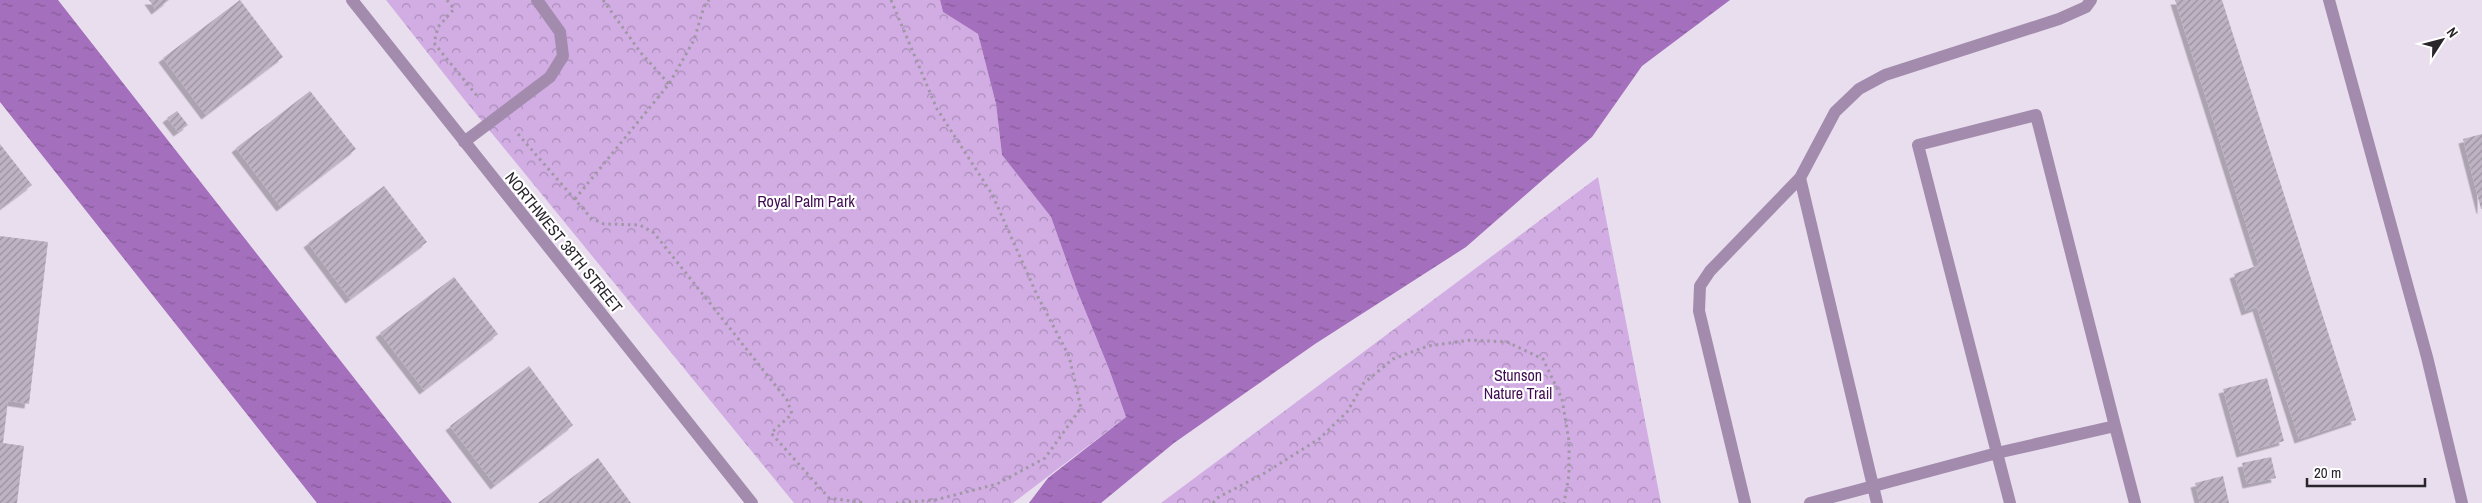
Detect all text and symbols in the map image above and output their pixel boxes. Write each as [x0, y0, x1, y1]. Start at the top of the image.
north arrow [2417, 15, 2467, 65]
text: N [2443, 24, 2462, 41]
street label: NORTHWEST 38TH STREET [500, 167, 628, 317]
park label: Royal Palm Park [757, 190, 855, 212]
park label: Stunson Nature Trail [1484, 364, 1552, 404]
scale bar [2307, 456, 2424, 488]
text: 20 m [2314, 462, 2341, 483]

